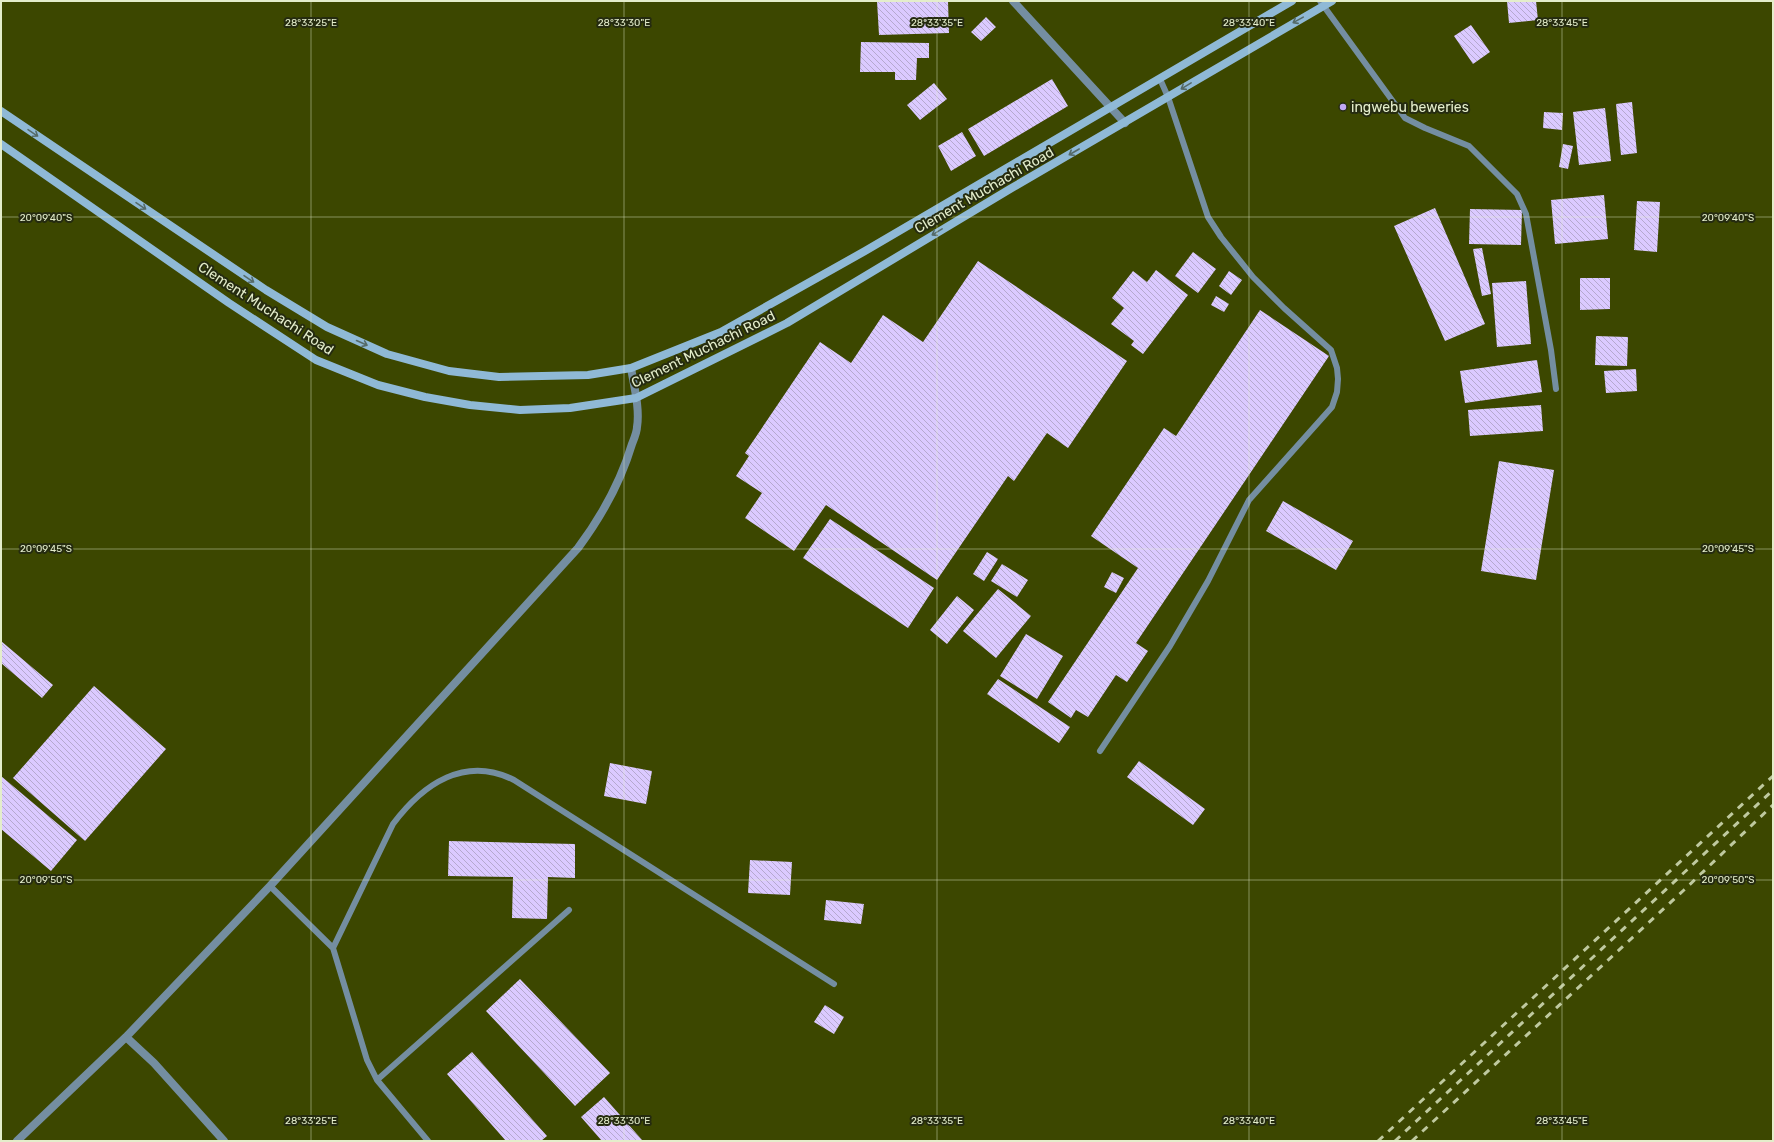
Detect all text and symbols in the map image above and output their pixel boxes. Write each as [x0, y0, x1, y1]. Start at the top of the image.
text: 28°33'25"E [285, 17, 337, 29]
text: 28°33'30"E [598, 17, 650, 29]
text: 28°33'35"E [911, 17, 963, 29]
text: 28°33'40"E [1223, 17, 1275, 29]
one-way arrow [1292, 17, 1304, 25]
text: 28°33'45"E [1536, 17, 1588, 29]
one-way arrow [1180, 83, 1192, 91]
place label: ingwebu beweries [1351, 99, 1469, 116]
marker: ingwebu beweries [1338, 102, 1348, 112]
one-way arrow [28, 129, 39, 137]
street label: Clement Muchachi Road [912, 144, 1057, 237]
one-way arrow [1068, 149, 1080, 157]
one-way arrow [135, 202, 146, 210]
text: 20°09'40"S [20, 212, 72, 224]
text: 20°09'40"S [1702, 212, 1754, 224]
one-way arrow [932, 228, 943, 236]
street label: Clement Muchachi Road [195, 258, 337, 359]
one-way arrow [243, 275, 254, 283]
street label: Clement Muchachi Road [629, 307, 778, 392]
one-way arrow [355, 340, 367, 347]
text: 20°09'45"S [20, 543, 72, 555]
text: 20°09'45"S [1702, 543, 1754, 555]
text: 20°09'50"S [20, 874, 72, 886]
text: 20°09'50"S [1702, 874, 1754, 886]
text: 28°33'25"E [285, 1115, 337, 1127]
text: 28°33'30"E [598, 1115, 650, 1127]
text: 28°33'35"E [911, 1115, 963, 1127]
text: 28°33'40"E [1223, 1115, 1275, 1127]
text: 28°33'45"E [1536, 1115, 1588, 1127]

